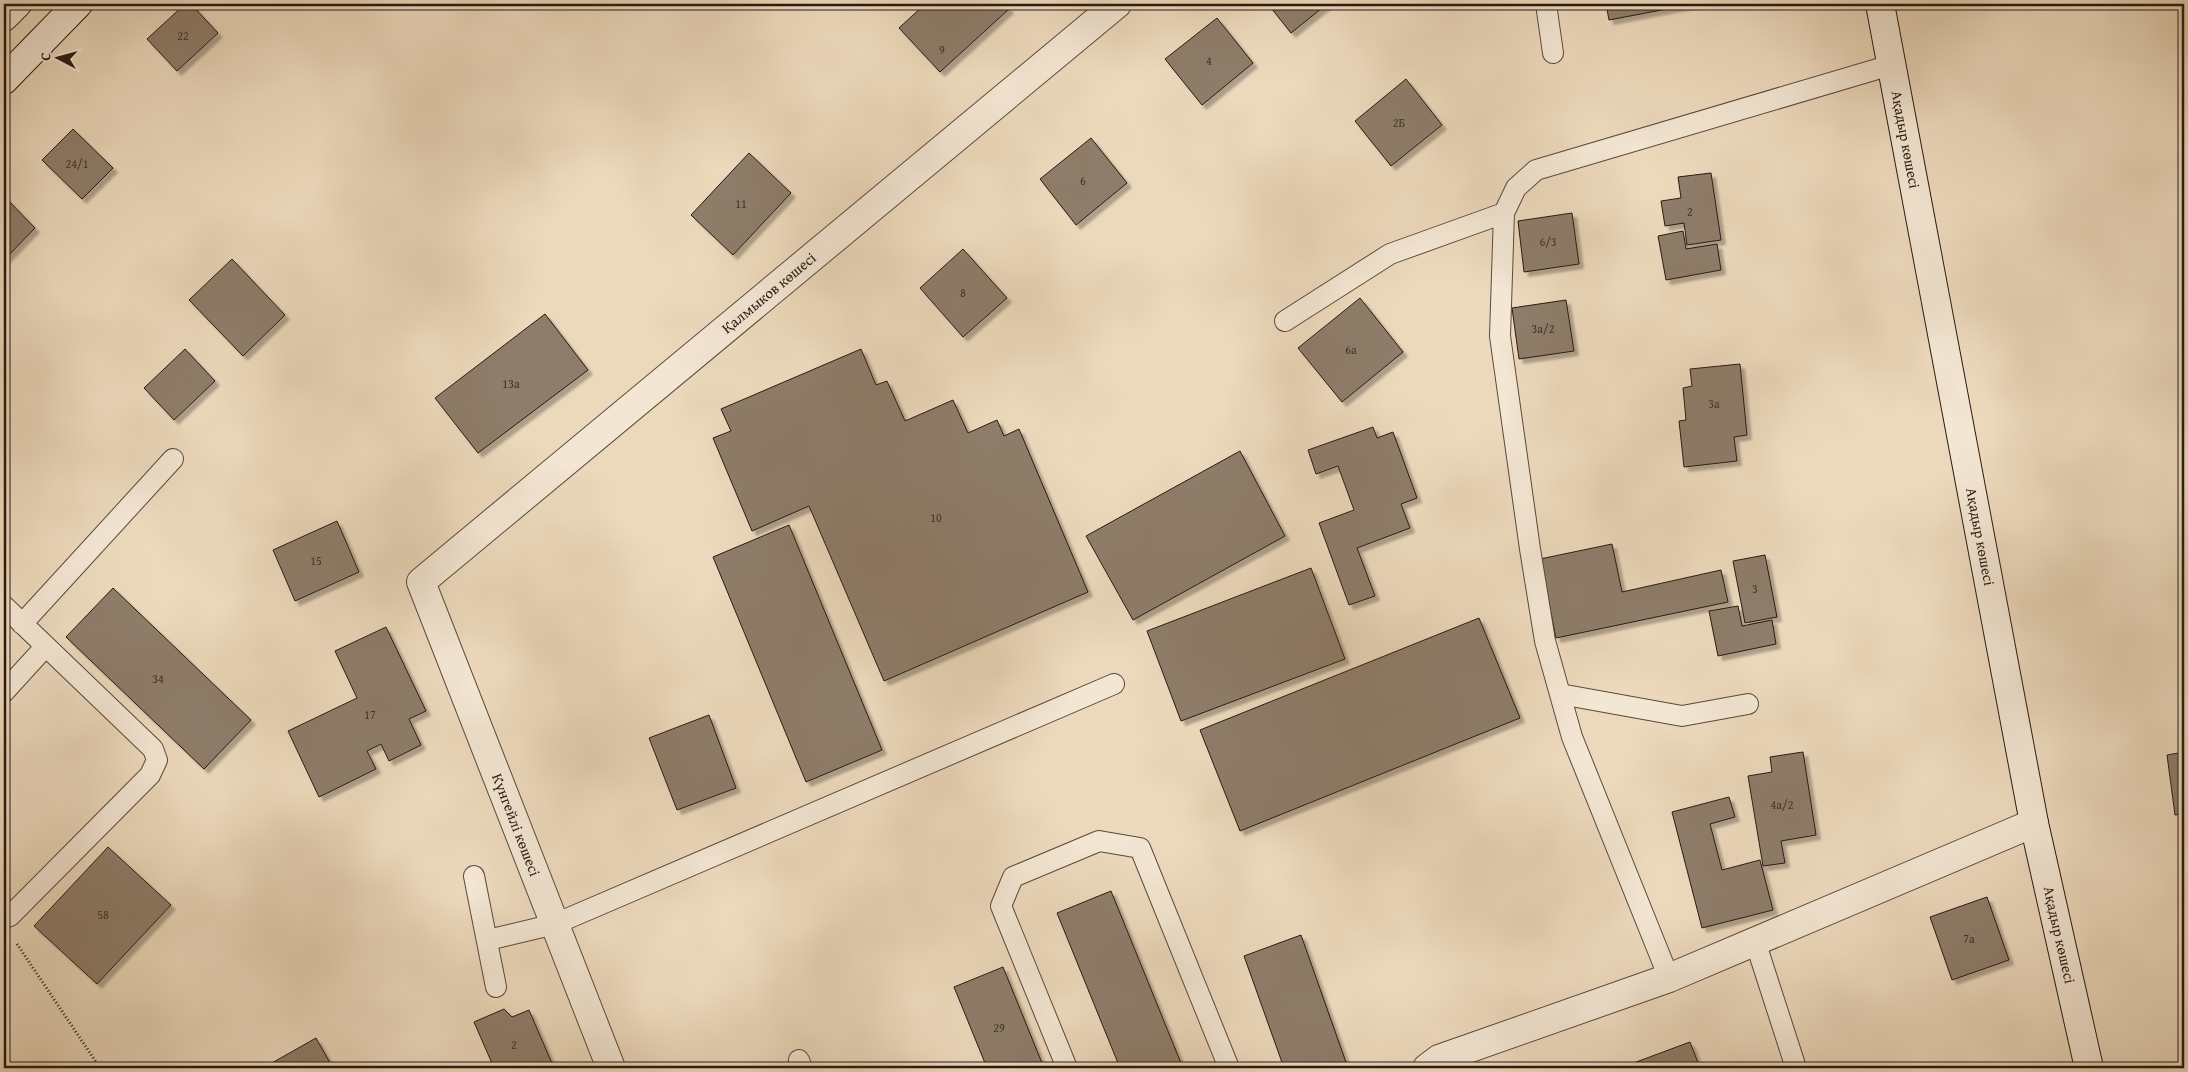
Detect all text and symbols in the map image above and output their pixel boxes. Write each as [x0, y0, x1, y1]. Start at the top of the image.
house number: 22 [177, 27, 189, 44]
north arrow [32, 32, 82, 82]
house number: 9 [939, 41, 945, 58]
text: С [35, 52, 55, 62]
house number: 4 [1206, 52, 1212, 69]
street label: Ақадыр көшесі [1887, 89, 1925, 190]
house number: 2Б [1393, 114, 1405, 131]
house number: 24/1 [66, 155, 89, 172]
house number: 6 [1080, 172, 1086, 189]
house number: 11 [735, 195, 747, 212]
house number: 2 [1687, 203, 1693, 220]
house number: 6/3 [1539, 233, 1557, 250]
street label: Қалмыков көшесі [717, 247, 820, 338]
house number: 8 [960, 284, 966, 301]
house number: 3а/2 [1532, 320, 1555, 337]
house number: 6а [1345, 341, 1357, 358]
house number: 13а [502, 375, 520, 392]
house number: 3а [1708, 395, 1720, 412]
street label: Ақадыр көшесі [1961, 486, 2000, 587]
house number: 10 [930, 509, 942, 526]
house number: 15 [310, 552, 322, 569]
house number: 3 [1752, 580, 1758, 597]
house number: 34 [152, 670, 164, 687]
house number: 17 [364, 706, 376, 723]
street label: Күнгейлі көшесі [487, 770, 546, 879]
house number: 4а/2 [1771, 796, 1794, 813]
street label: Ақадыр көшесі [2038, 884, 2081, 985]
house number: 58 [97, 906, 109, 923]
house number: 7а [1963, 930, 1975, 947]
house number: 29 [993, 1019, 1005, 1036]
house number: 2 [511, 1036, 517, 1053]

